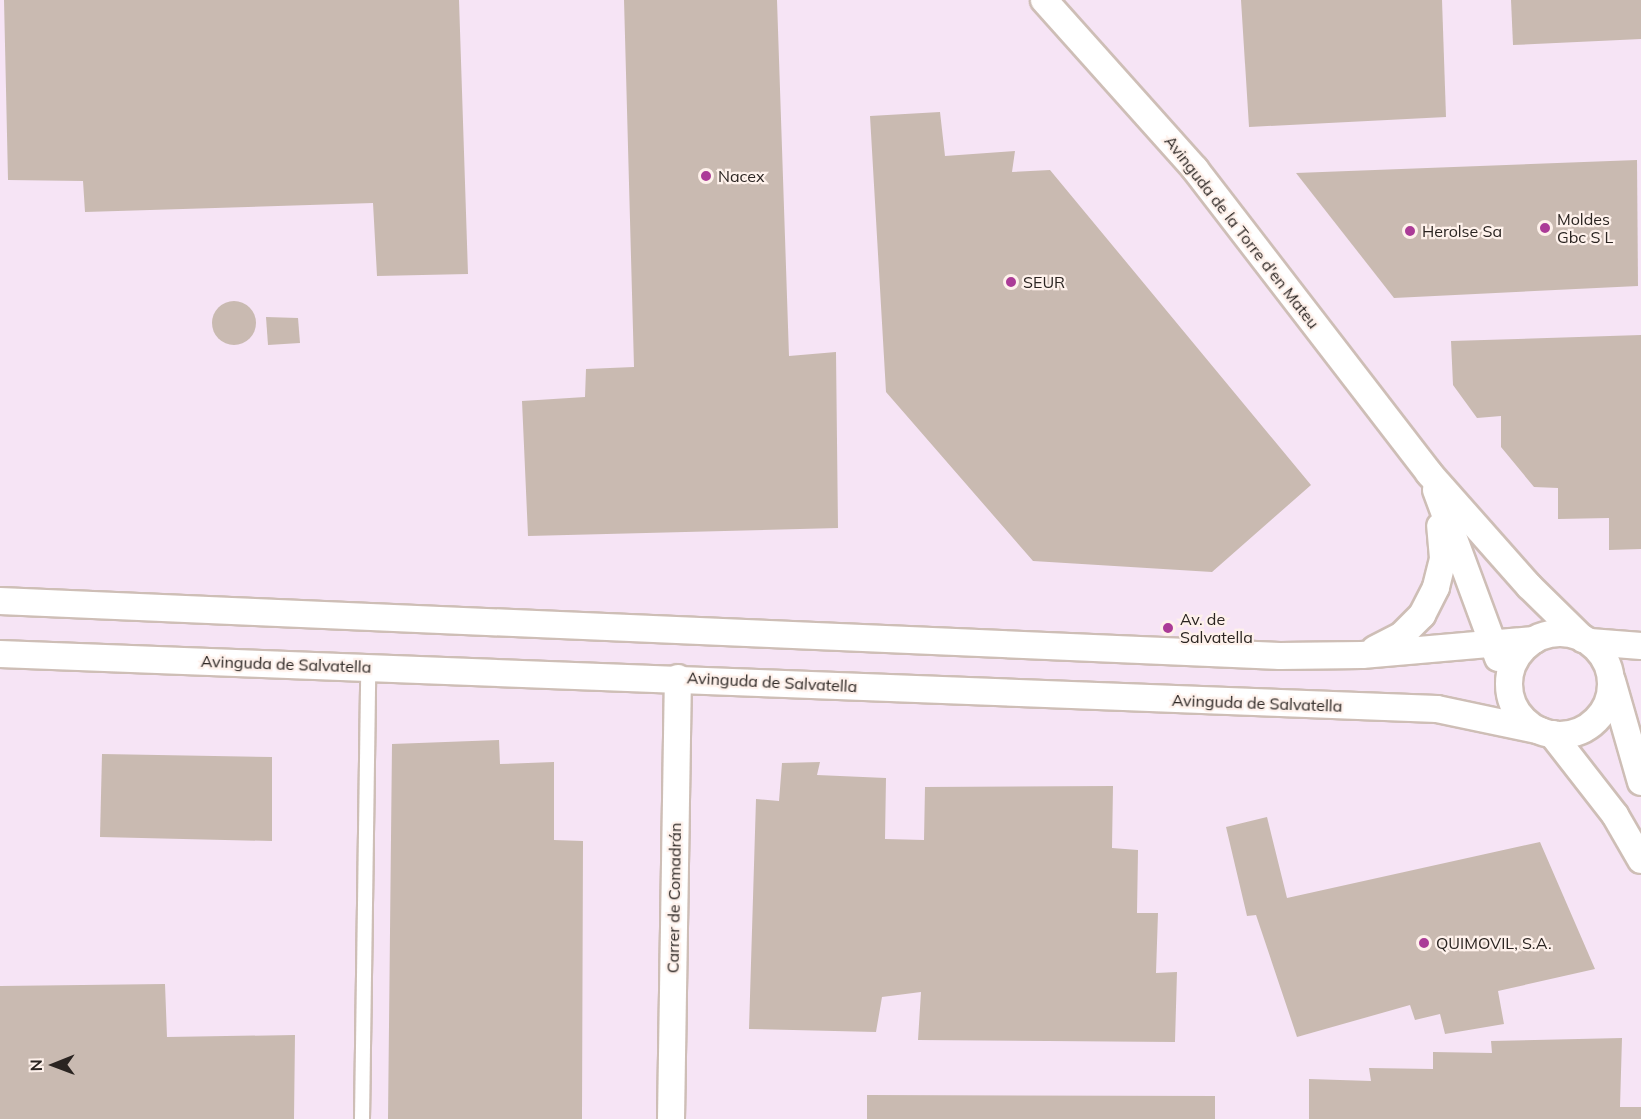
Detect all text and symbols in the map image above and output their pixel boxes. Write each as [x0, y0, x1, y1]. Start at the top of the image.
street label: Avinguda de la Torre d'en Mateu [1161, 132, 1323, 332]
place label: Nacex [718, 166, 765, 186]
marker: Nacex [699, 169, 713, 183]
place label: Moldes Gbc S L [1557, 209, 1613, 247]
place label: Herolse Sa [1422, 221, 1502, 241]
marker: Moldes Gbc S L [1538, 221, 1552, 235]
marker: Herolse Sa [1403, 224, 1417, 238]
place label: SEUR [1023, 272, 1065, 292]
marker: SEUR [1004, 275, 1018, 289]
place label: Av. de Salvatella [1180, 609, 1253, 647]
marker: Av. de Salvatella [1161, 621, 1175, 635]
street label: Avinguda de Salvatella [200, 651, 372, 677]
street label: Avinguda de Salvatella [686, 668, 858, 696]
street label: Avinguda de Salvatella [1171, 690, 1343, 716]
street label: Carrer de Comadrán [663, 823, 685, 973]
place label: QUIMOVIL, S.A. [1436, 933, 1552, 953]
marker: QUIMOVIL, S.A. [1417, 936, 1431, 950]
north arrow [24, 1035, 84, 1095]
text: N [26, 1059, 46, 1072]

